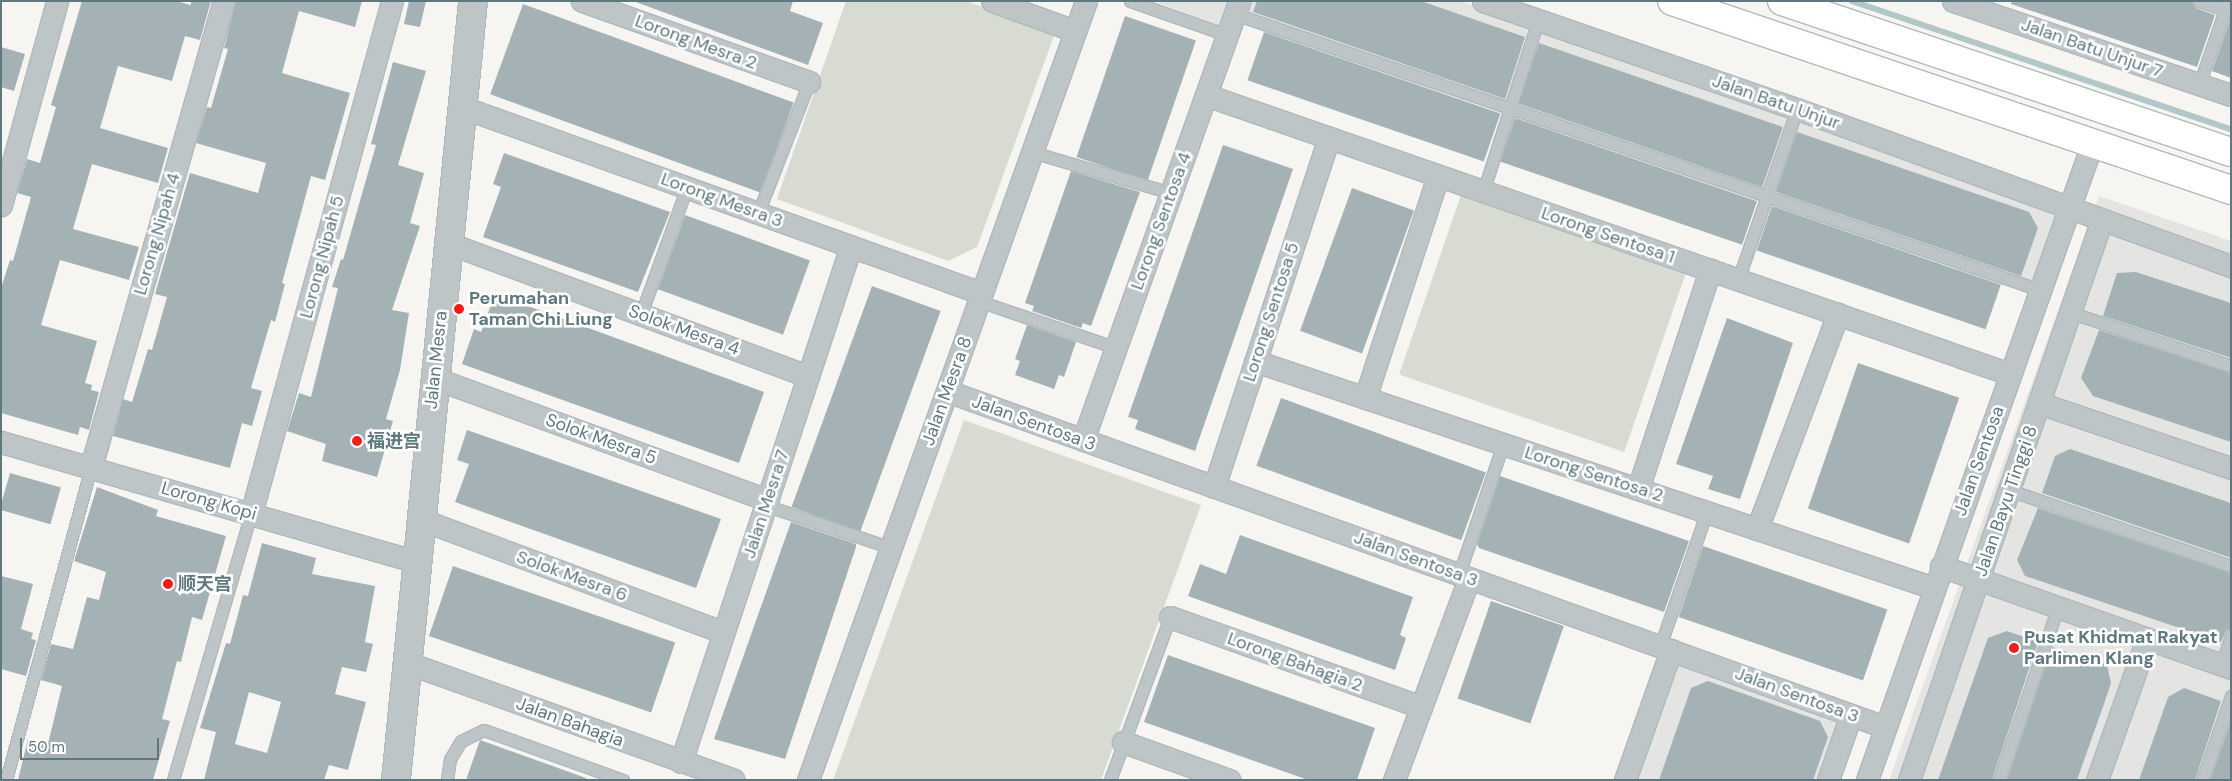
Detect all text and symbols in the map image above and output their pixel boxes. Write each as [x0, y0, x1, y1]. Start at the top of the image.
street label: Lorong Mesra 2 [632, 10, 760, 74]
street label: Jalan Batu Unjur 7 [2018, 14, 2166, 82]
street label: Jalan Batu Unjur [1709, 70, 1843, 134]
street label: Lorong Sentosa 4 [1126, 149, 1196, 293]
street label: Lorong Mesra 3 [658, 168, 786, 232]
street label: Lorong Nipah 4 [129, 171, 185, 297]
street label: Lorong Nipah 5 [295, 193, 349, 321]
street label: Lorong Sentosa 1 [1538, 202, 1678, 268]
street label: Lorong Sentosa 5 [1238, 240, 1304, 384]
place label: Perumahan Taman Chi Liung [469, 288, 613, 330]
street label: Solok Mesra 4 [626, 300, 742, 360]
marker: Perumahan Taman Chi Liung [453, 303, 465, 315]
street label: Jalan Mesra [420, 310, 452, 410]
street label: Jalan Mesra 8 [917, 334, 977, 448]
street label: Jalan Sentosa 3 [969, 391, 1099, 455]
street label: Jalan Sentosa [1949, 403, 2009, 519]
street label: Solok Mesra 5 [543, 409, 659, 469]
street label: Jalan Bayu Tinggi 8 [1970, 423, 2042, 579]
place label: 福进宫 [367, 430, 421, 452]
marker: 福进宫 [351, 435, 363, 447]
street label: Lorong Sentosa 2 [1522, 441, 1666, 507]
street label: Jalan Mesra 7 [738, 447, 794, 561]
street label: Lorong Kopi [159, 477, 259, 525]
street label: Jalan Sentosa 3 [1351, 527, 1481, 591]
street label: Solok Mesra 6 [514, 546, 630, 606]
place label: 顺天宫 [178, 573, 232, 595]
marker: 顺天宫 [162, 578, 174, 590]
place label: Pusat Khidmat Rakyat Parlimen Klang [2024, 627, 2218, 670]
street label: Lorong Bahagia 2 [1225, 628, 1365, 696]
marker: Pusat Khidmat Rakyat Parlimen Klang [2008, 642, 2020, 654]
street label: Jalan Sentosa 3 [1732, 663, 1862, 727]
street label: Jalan Bahagia [513, 693, 627, 751]
scale bar [22, 728, 161, 760]
text: 50 m [28, 737, 65, 757]

